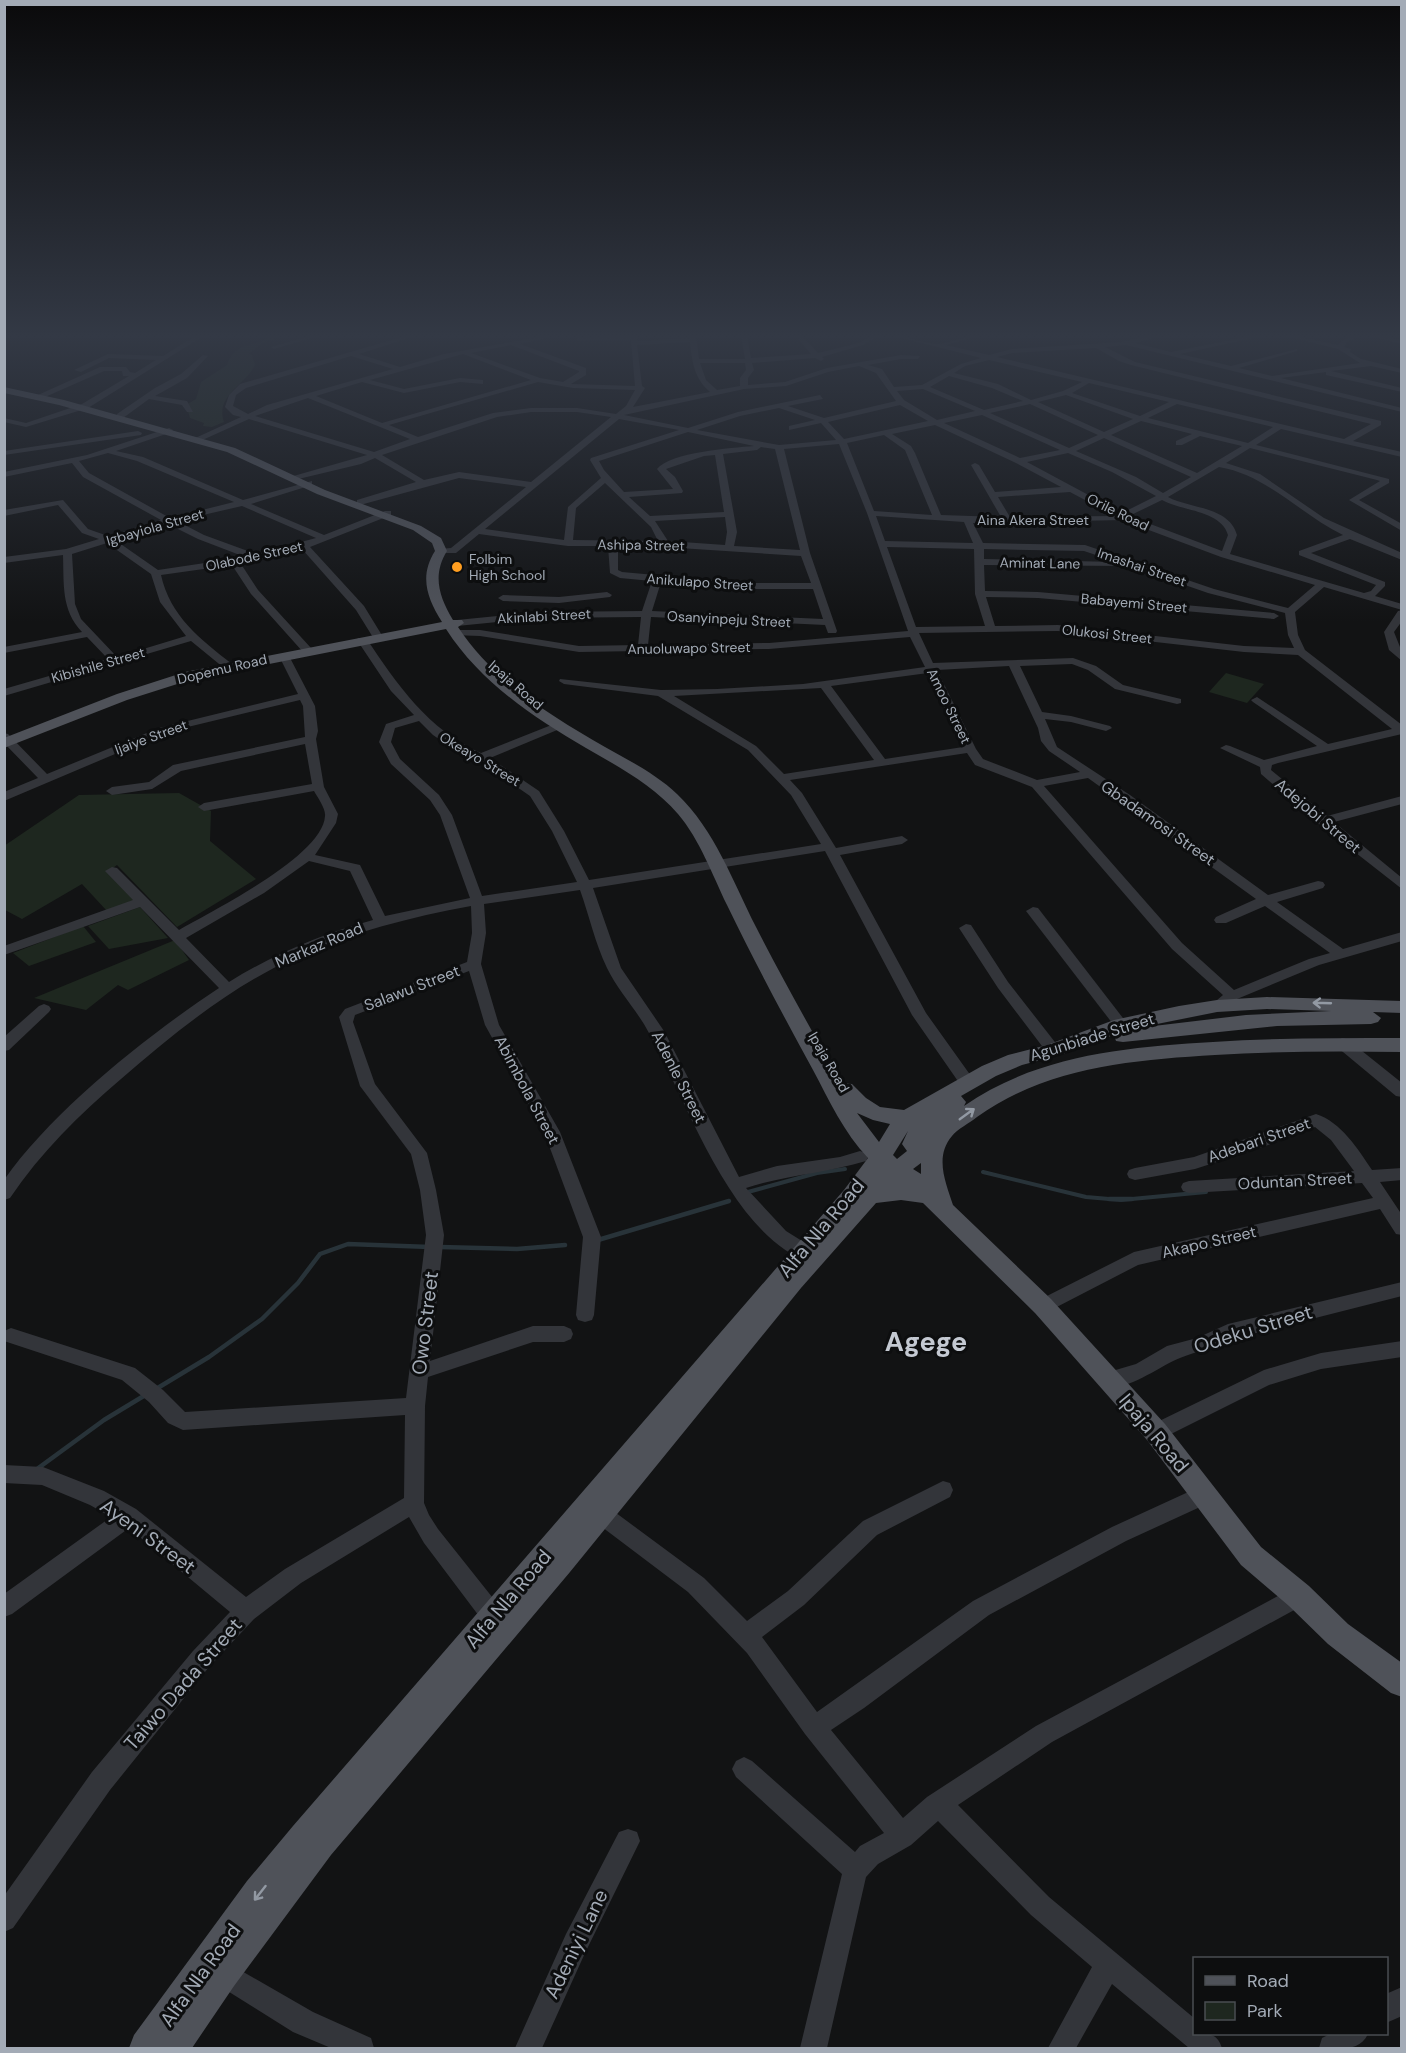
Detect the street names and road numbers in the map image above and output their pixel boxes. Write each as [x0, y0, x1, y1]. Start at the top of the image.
street label: Orile Road [1084, 489, 1152, 535]
street label: Igbayiola Street [104, 504, 206, 550]
street label: Aina Akera Street [977, 511, 1089, 529]
street label: Ashipa Street [597, 535, 685, 555]
street label: Olabode Street [204, 537, 304, 575]
street label: Imashai Street [1095, 543, 1189, 591]
street label: Aminat Lane [999, 553, 1081, 573]
street label: Anikulapo Street [646, 569, 754, 595]
street label: Babayemi Street [1080, 589, 1188, 617]
street label: Akinlabi Street [497, 605, 591, 627]
street label: Osanyinpeju Street [667, 607, 791, 631]
street label: Olukosi Street [1061, 620, 1153, 648]
street label: Anuoluwapo Street [627, 638, 751, 658]
street label: Kibishile Street [49, 643, 147, 687]
street label: Dopemu Road [175, 650, 269, 688]
street label: Ipaja Road [485, 656, 547, 714]
street label: Amoo Street [923, 665, 975, 747]
street label: Ijaiye Street [112, 716, 190, 758]
street label: Okeayo Street [436, 728, 524, 790]
street label: Adejobi Street [1271, 774, 1365, 858]
street label: Gbadamosi Street [1097, 776, 1219, 870]
street label: Markaz Road [272, 917, 366, 973]
street label: Salawu Street [361, 960, 463, 1016]
street label: Agunbiade Street [1027, 1008, 1157, 1066]
street label: Adenle Street [647, 1027, 711, 1127]
street label: Ipaja Road [804, 1028, 854, 1096]
street label: Abimbola Street [490, 1032, 564, 1148]
street label: Adebari Street [1205, 1113, 1313, 1167]
street label: Oduntan Street [1237, 1168, 1353, 1194]
street label: Alfa Nla Road [772, 1173, 870, 1283]
street label: Akapo Street [1160, 1221, 1258, 1263]
street label: Owo Street [406, 1270, 444, 1376]
street label: Odeku Street [1190, 1299, 1316, 1359]
street label: Ipaja Road [1113, 1388, 1195, 1478]
street label: Ayeni Street [95, 1493, 201, 1579]
street label: Alfa Nla Road [459, 1544, 557, 1654]
street label: Taiwo Dada Street [118, 1612, 248, 1756]
street label: Adeniyi Lane [538, 1885, 614, 2003]
street label: Alfa Nla Road [154, 1918, 246, 2032]

